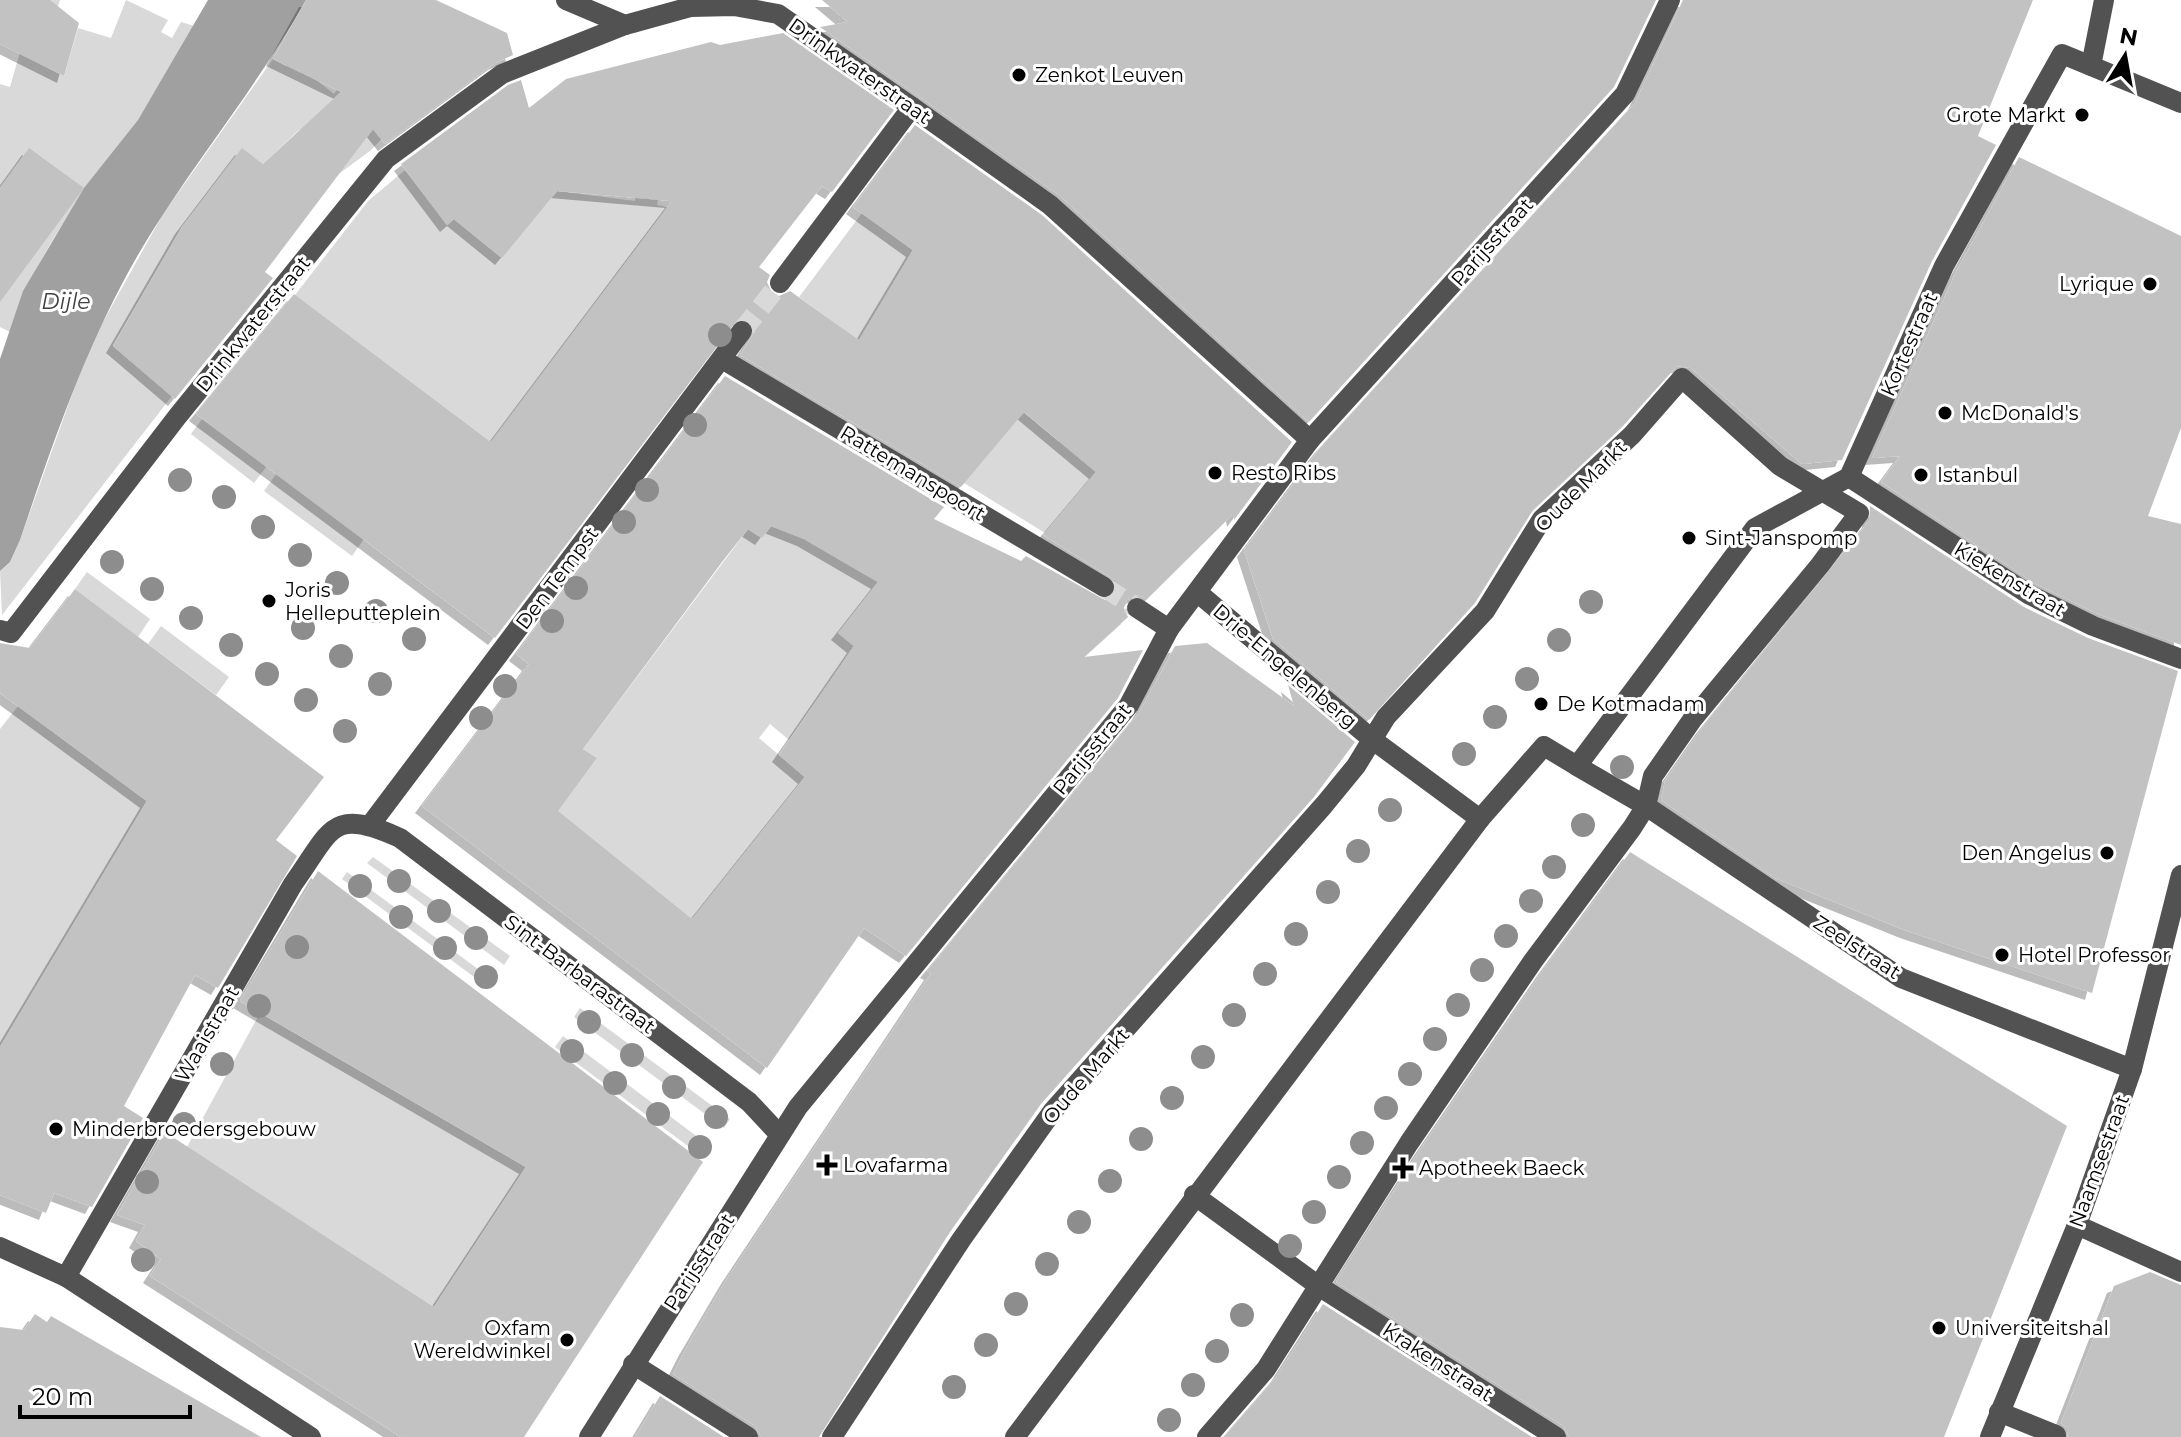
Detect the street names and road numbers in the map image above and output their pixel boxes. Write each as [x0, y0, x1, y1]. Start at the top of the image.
street label: Drinkwaterstraat [784, 13, 936, 129]
street label: Parijsstraat [1446, 193, 1538, 291]
street label: Drinkwaterstraat [191, 251, 315, 397]
street label: Kortestraat [1875, 288, 1943, 400]
street label: Rattemanspoort [836, 420, 990, 526]
street label: Oude Markt [1530, 435, 1632, 537]
street label: Den Tempst [511, 522, 603, 634]
street label: Kiekenstraat [1950, 536, 2070, 622]
street label: Drie-Engelenberg [1208, 599, 1362, 733]
street label: Parijsstraat [1048, 698, 1136, 800]
street label: Sint-Barbarastraat [500, 909, 660, 1039]
street label: Zeelstraat [1809, 910, 1905, 984]
street label: Waaistraat [170, 982, 244, 1086]
street label: Oude Markt [1038, 1023, 1134, 1129]
street label: Naamsestraat [2064, 1091, 2134, 1231]
street label: Parijsstraat [659, 1209, 739, 1315]
street label: Krakenstraat [1378, 1317, 1498, 1407]

